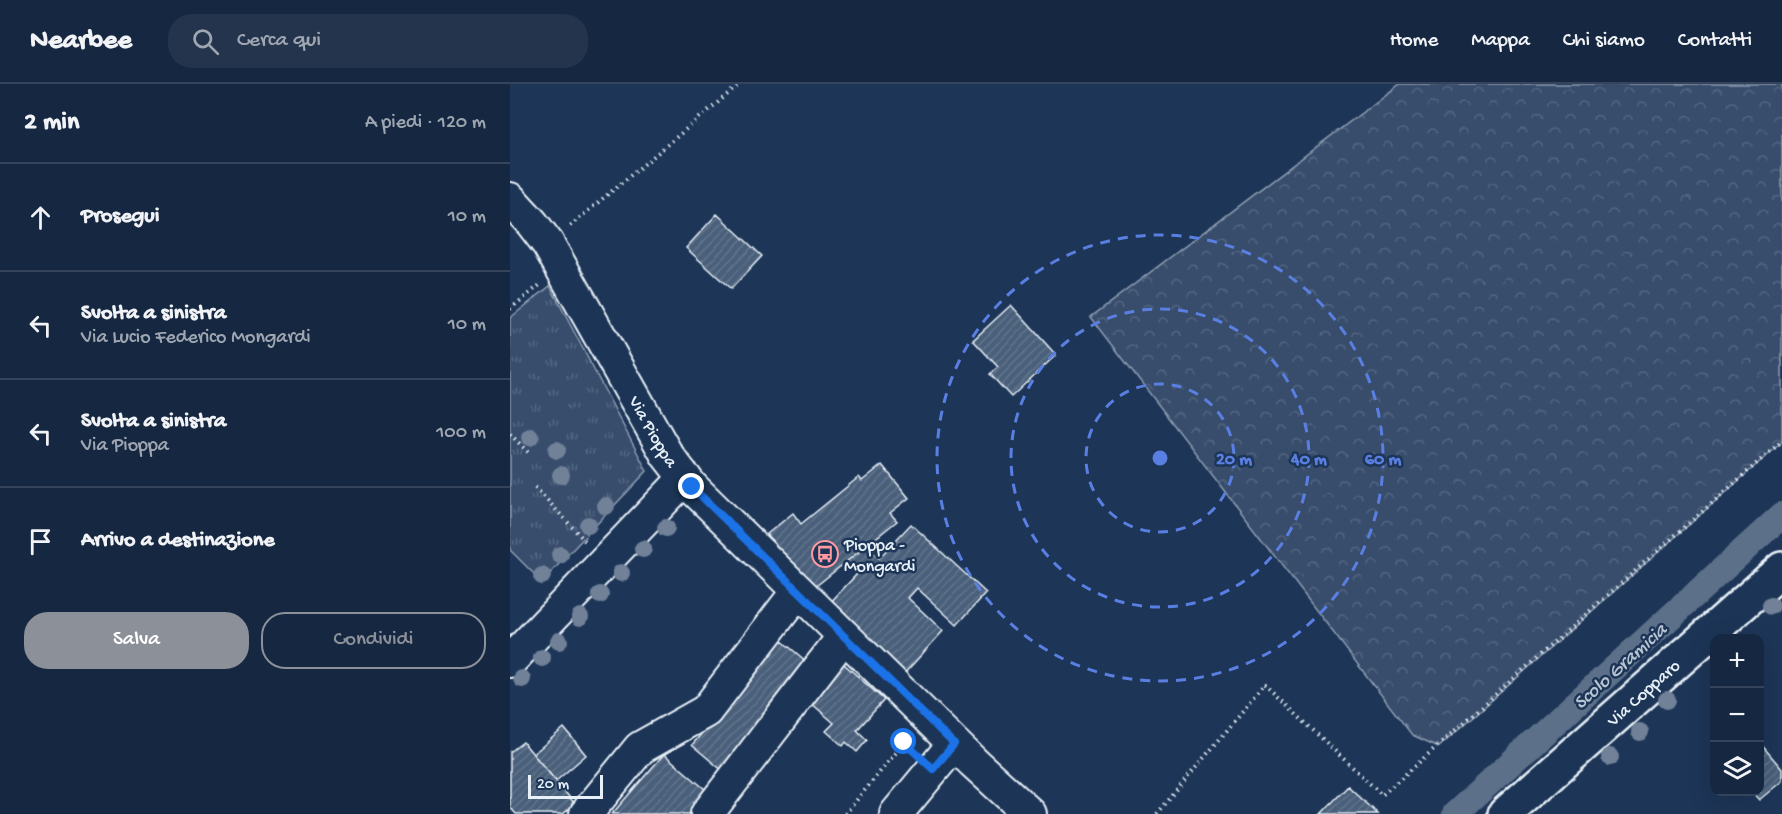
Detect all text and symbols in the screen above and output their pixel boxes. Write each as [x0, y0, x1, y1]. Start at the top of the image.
search box [168, 14, 588, 68]
text: Nearbee [30, 25, 132, 58]
icon: search [189, 25, 222, 58]
text: Cerca qui [237, 28, 321, 54]
text: Home [1390, 29, 1438, 54]
text: Mappa [1471, 29, 1530, 54]
text: Chi siamo [1563, 29, 1645, 54]
text: Contatti [1678, 29, 1752, 54]
text: 2 min [24, 108, 79, 139]
text: A piedi · 120 m [365, 112, 486, 135]
icon: ahead [24, 201, 57, 234]
text: Prosegui [81, 204, 159, 230]
text: 10 m [448, 206, 486, 229]
text: Svolta a sinistra [81, 301, 226, 327]
icon: left [24, 309, 57, 342]
text: 10 m [448, 314, 486, 337]
text: Via Lucio Federico Mongardi [81, 327, 311, 350]
street label: Via Pioppa [622, 392, 682, 474]
text: Svolta a sinistra [81, 409, 226, 435]
icon: left [24, 417, 57, 450]
text: 100 m [436, 422, 486, 445]
text: Via Pioppa [81, 435, 169, 458]
centre of rings [1150, 448, 1170, 468]
text: 20 m [1216, 450, 1252, 471]
text: 40 m [1290, 450, 1327, 471]
text: 60 m [1365, 450, 1401, 471]
route end [678, 473, 704, 499]
icon: arrive [24, 525, 57, 558]
text: Arrivo a destinazione [81, 528, 275, 554]
place label: Pioppa - Mongardi [843, 536, 916, 578]
bus stop icon: Pioppa - Mongardi [810, 539, 840, 569]
button: Salva [24, 612, 249, 669]
button: Condividi [261, 612, 486, 669]
water label: Scolo Gramicia [1570, 618, 1674, 715]
map controls [1710, 634, 1764, 796]
button: + [1710, 634, 1764, 688]
street label: Via Copparo [1603, 656, 1685, 733]
button: − [1710, 688, 1764, 742]
route start [890, 728, 916, 754]
button: layers [1710, 742, 1764, 796]
scale bar [528, 772, 603, 800]
text: 20 m [537, 776, 569, 795]

